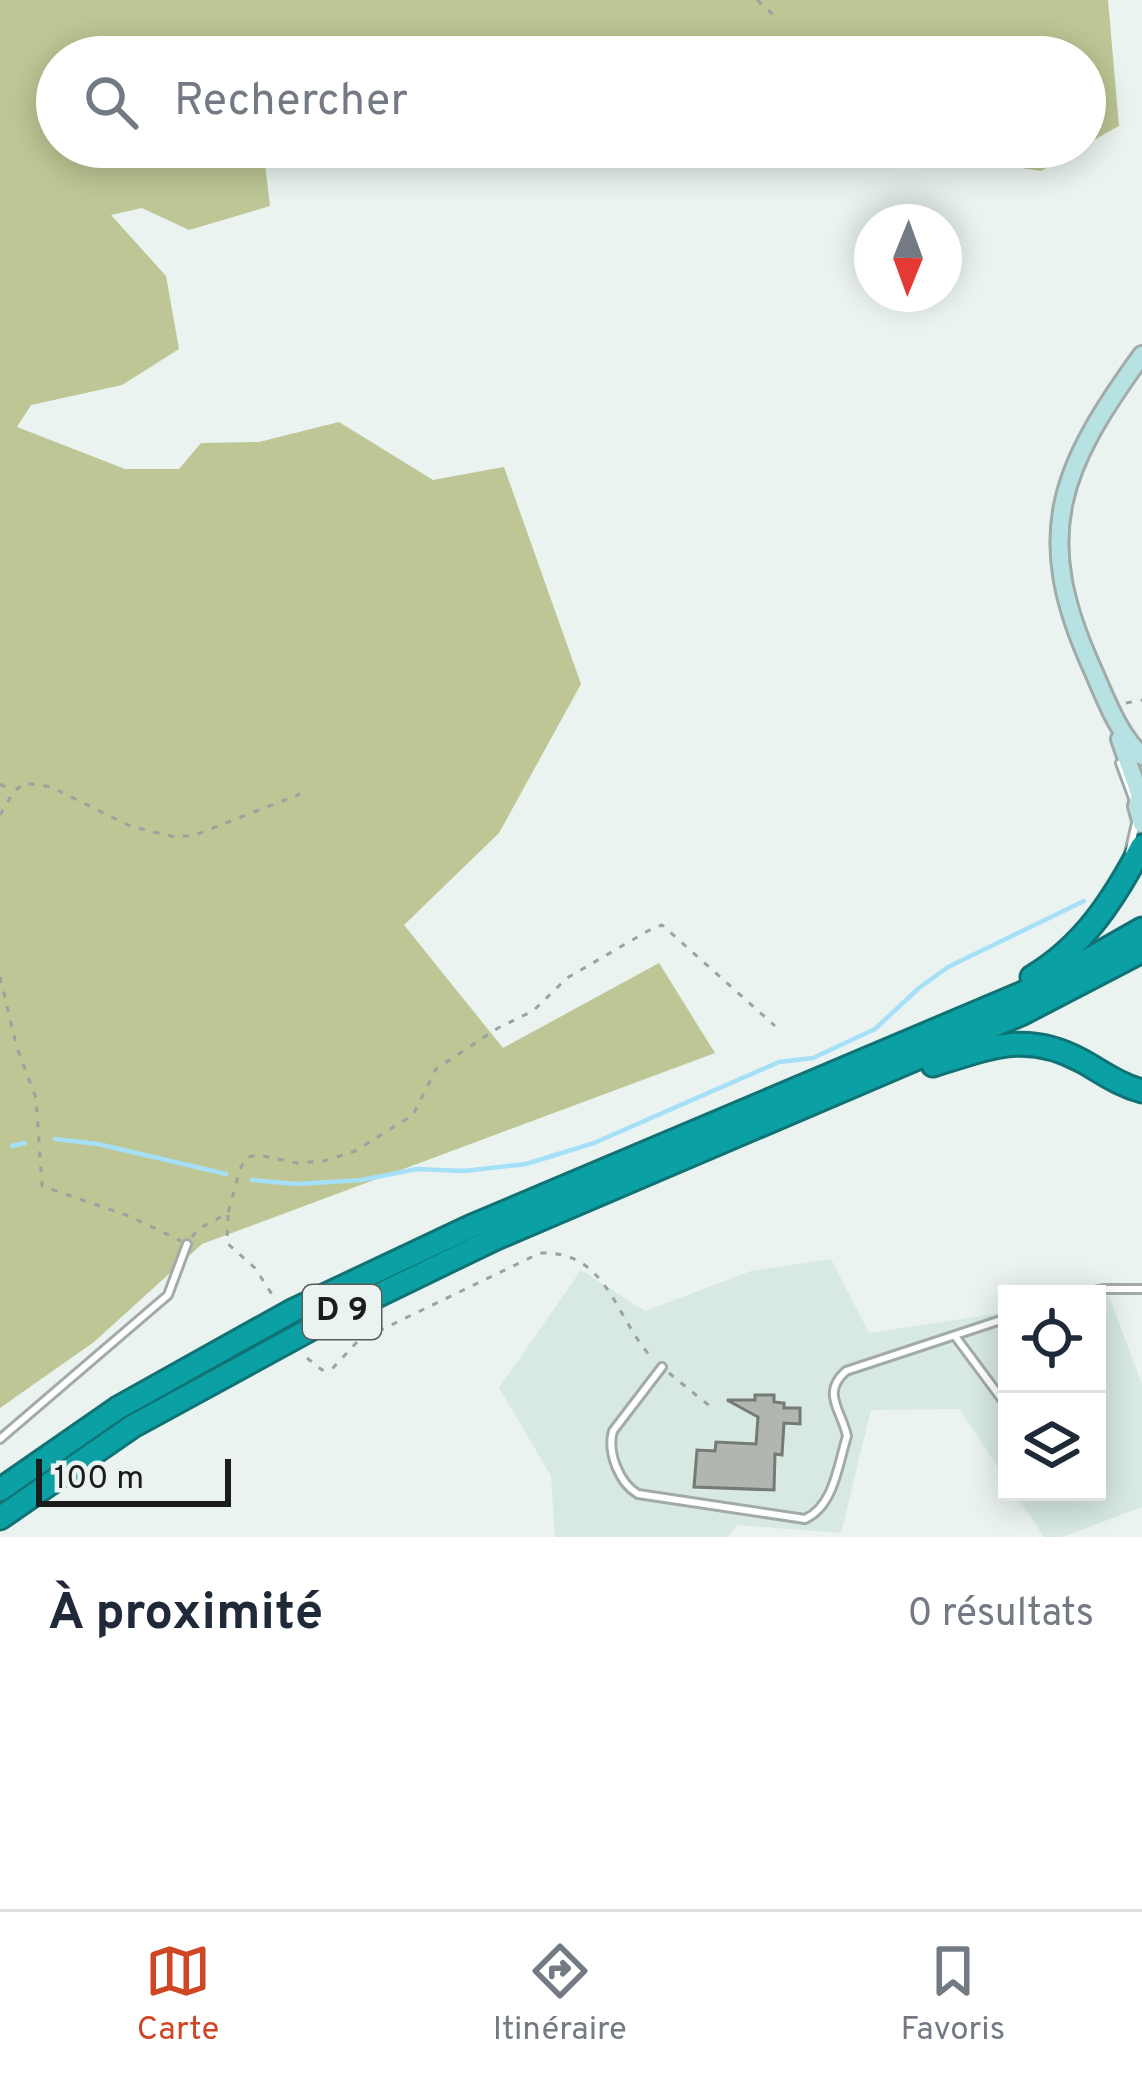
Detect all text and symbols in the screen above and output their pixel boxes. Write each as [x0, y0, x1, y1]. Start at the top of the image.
search box [36, 36, 1106, 168]
icon: search [78, 69, 144, 135]
text: Rechercher [174, 74, 408, 131]
north arrow [854, 204, 962, 312]
road number: D 9 [303, 1285, 381, 1339]
map controls [998, 1285, 1106, 1501]
button: locate [998, 1285, 1106, 1393]
button: layers [998, 1393, 1106, 1501]
scale bar [36, 1453, 231, 1506]
text: 100 m [54, 1459, 144, 1501]
text: À proximité [48, 1583, 323, 1648]
text: 0 résultats [908, 1591, 1094, 1640]
tab: Carte [137, 1938, 219, 2052]
tab: Itinéraire [493, 1938, 627, 2052]
tab: Favoris [900, 1938, 1005, 2052]

